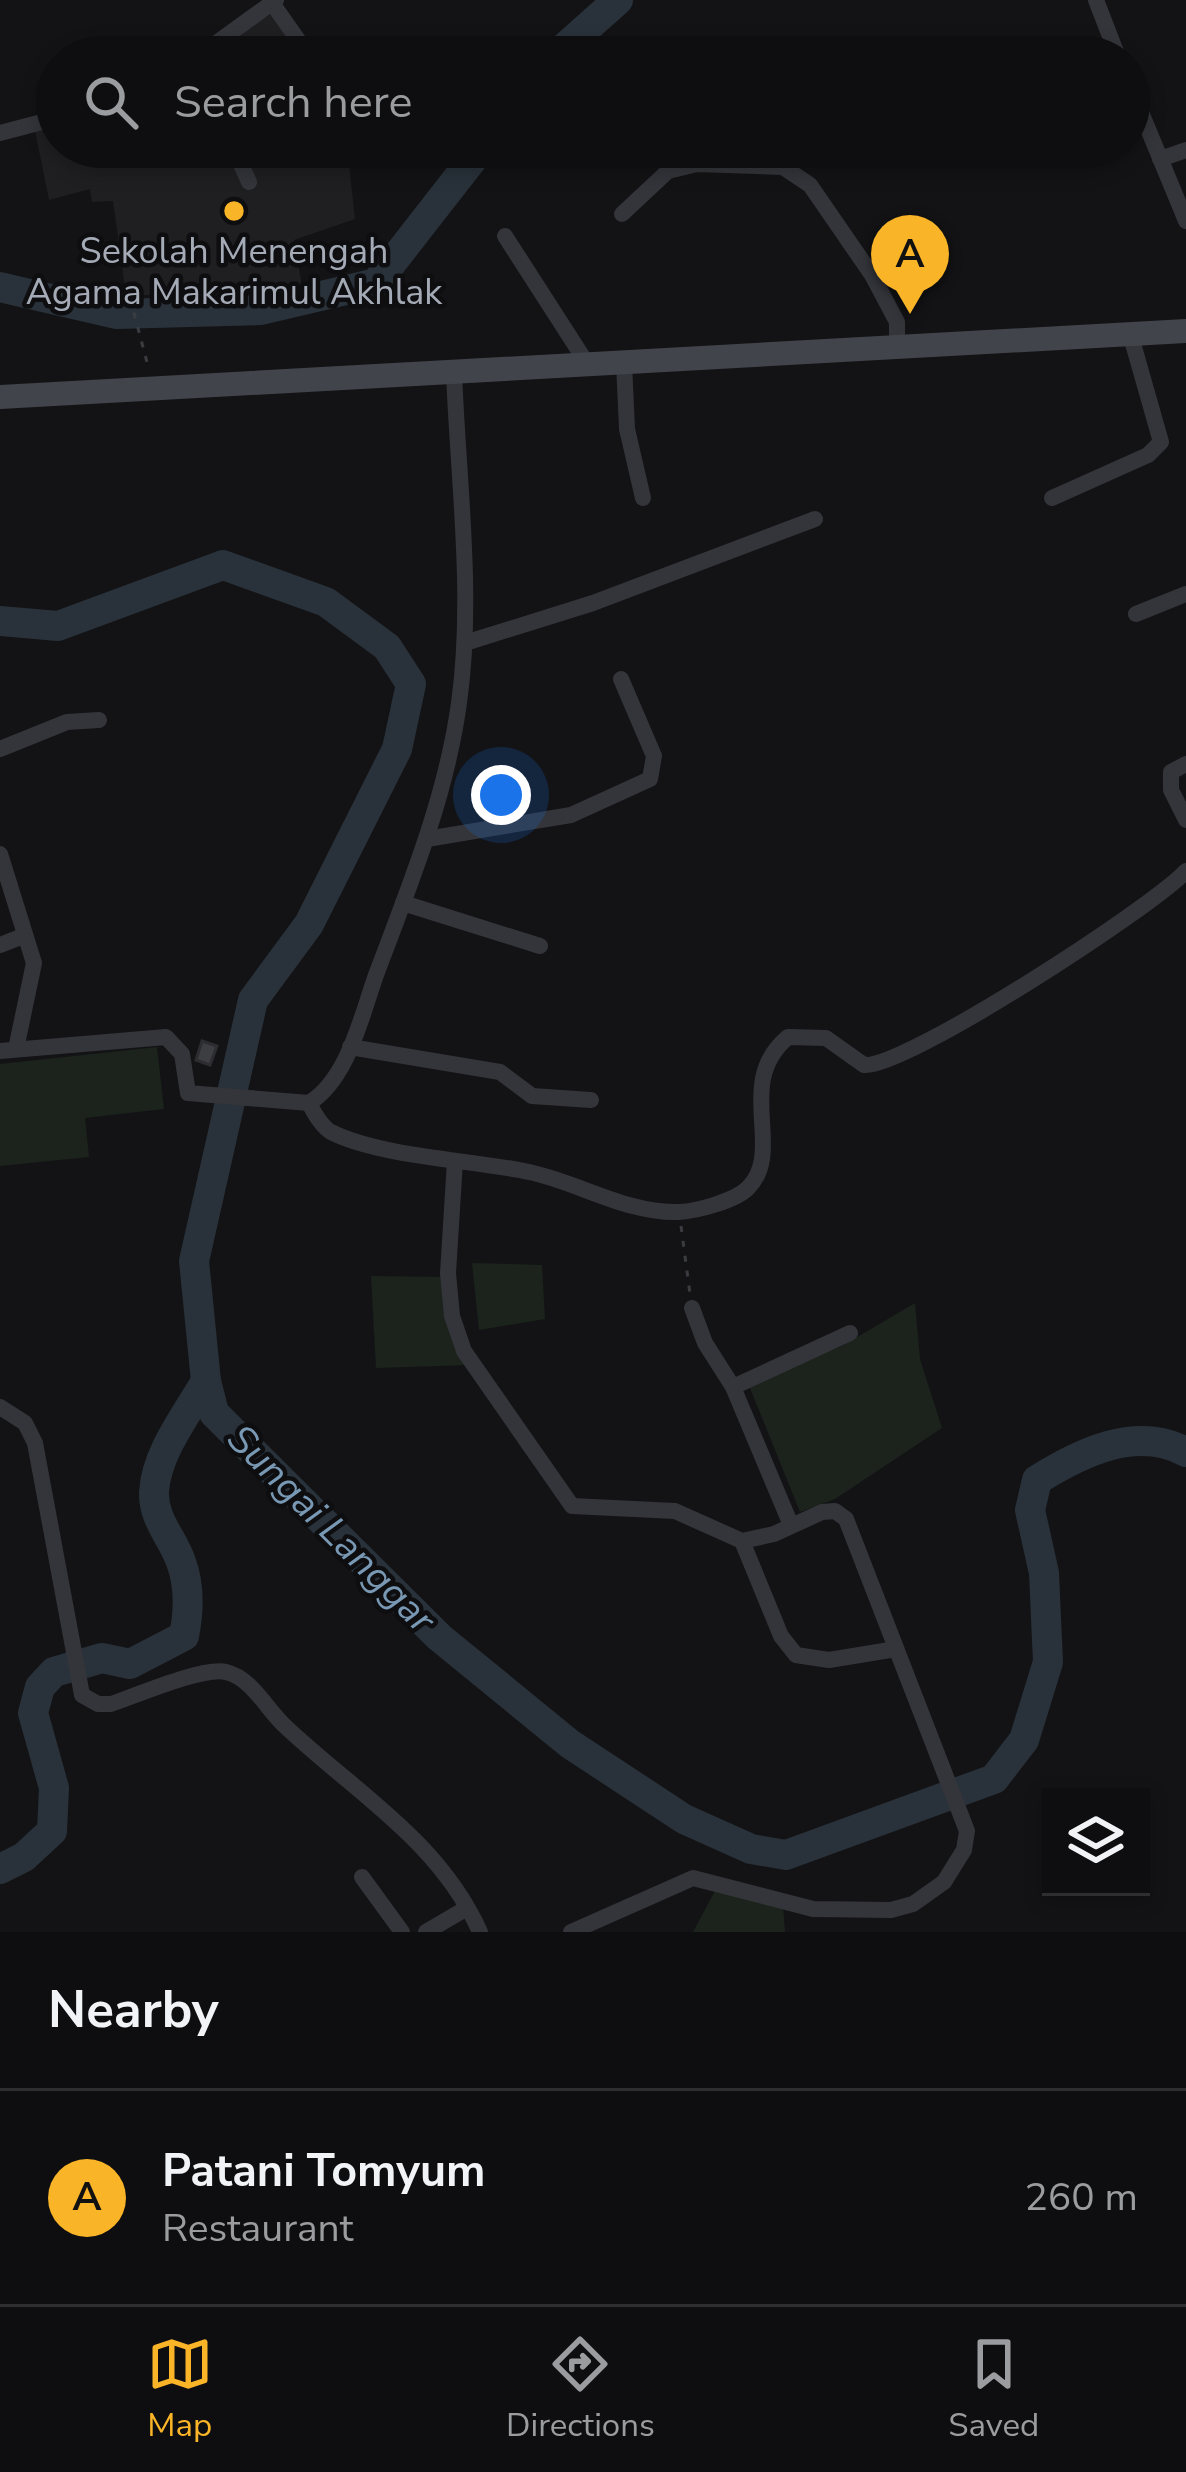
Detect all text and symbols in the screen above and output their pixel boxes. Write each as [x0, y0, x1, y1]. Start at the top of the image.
search box [36, 36, 1150, 168]
icon: search [78, 69, 144, 135]
text: Search here [174, 72, 413, 133]
marker: Sekolah Menengah Agama Makarimul Akhlak [221, 198, 247, 224]
pin: A [871, 215, 949, 314]
place label: Sekolah Menengah Agama Makarimul Akhlak [26, 227, 443, 317]
your location [471, 765, 531, 825]
water label: Sungai Langgar [215, 1413, 448, 1646]
map controls [1042, 1788, 1150, 1896]
button: layers [1042, 1788, 1150, 1896]
text: Nearby [48, 1975, 219, 2045]
text: Patani Tomyum [162, 2141, 486, 2202]
text: A [72, 2171, 102, 2224]
text: 260 m [1024, 2171, 1138, 2224]
text: Restaurant [162, 2202, 353, 2255]
tab: Map [147, 2331, 213, 2448]
tab: Directions [506, 2331, 655, 2448]
tab: Saved [948, 2331, 1039, 2448]

